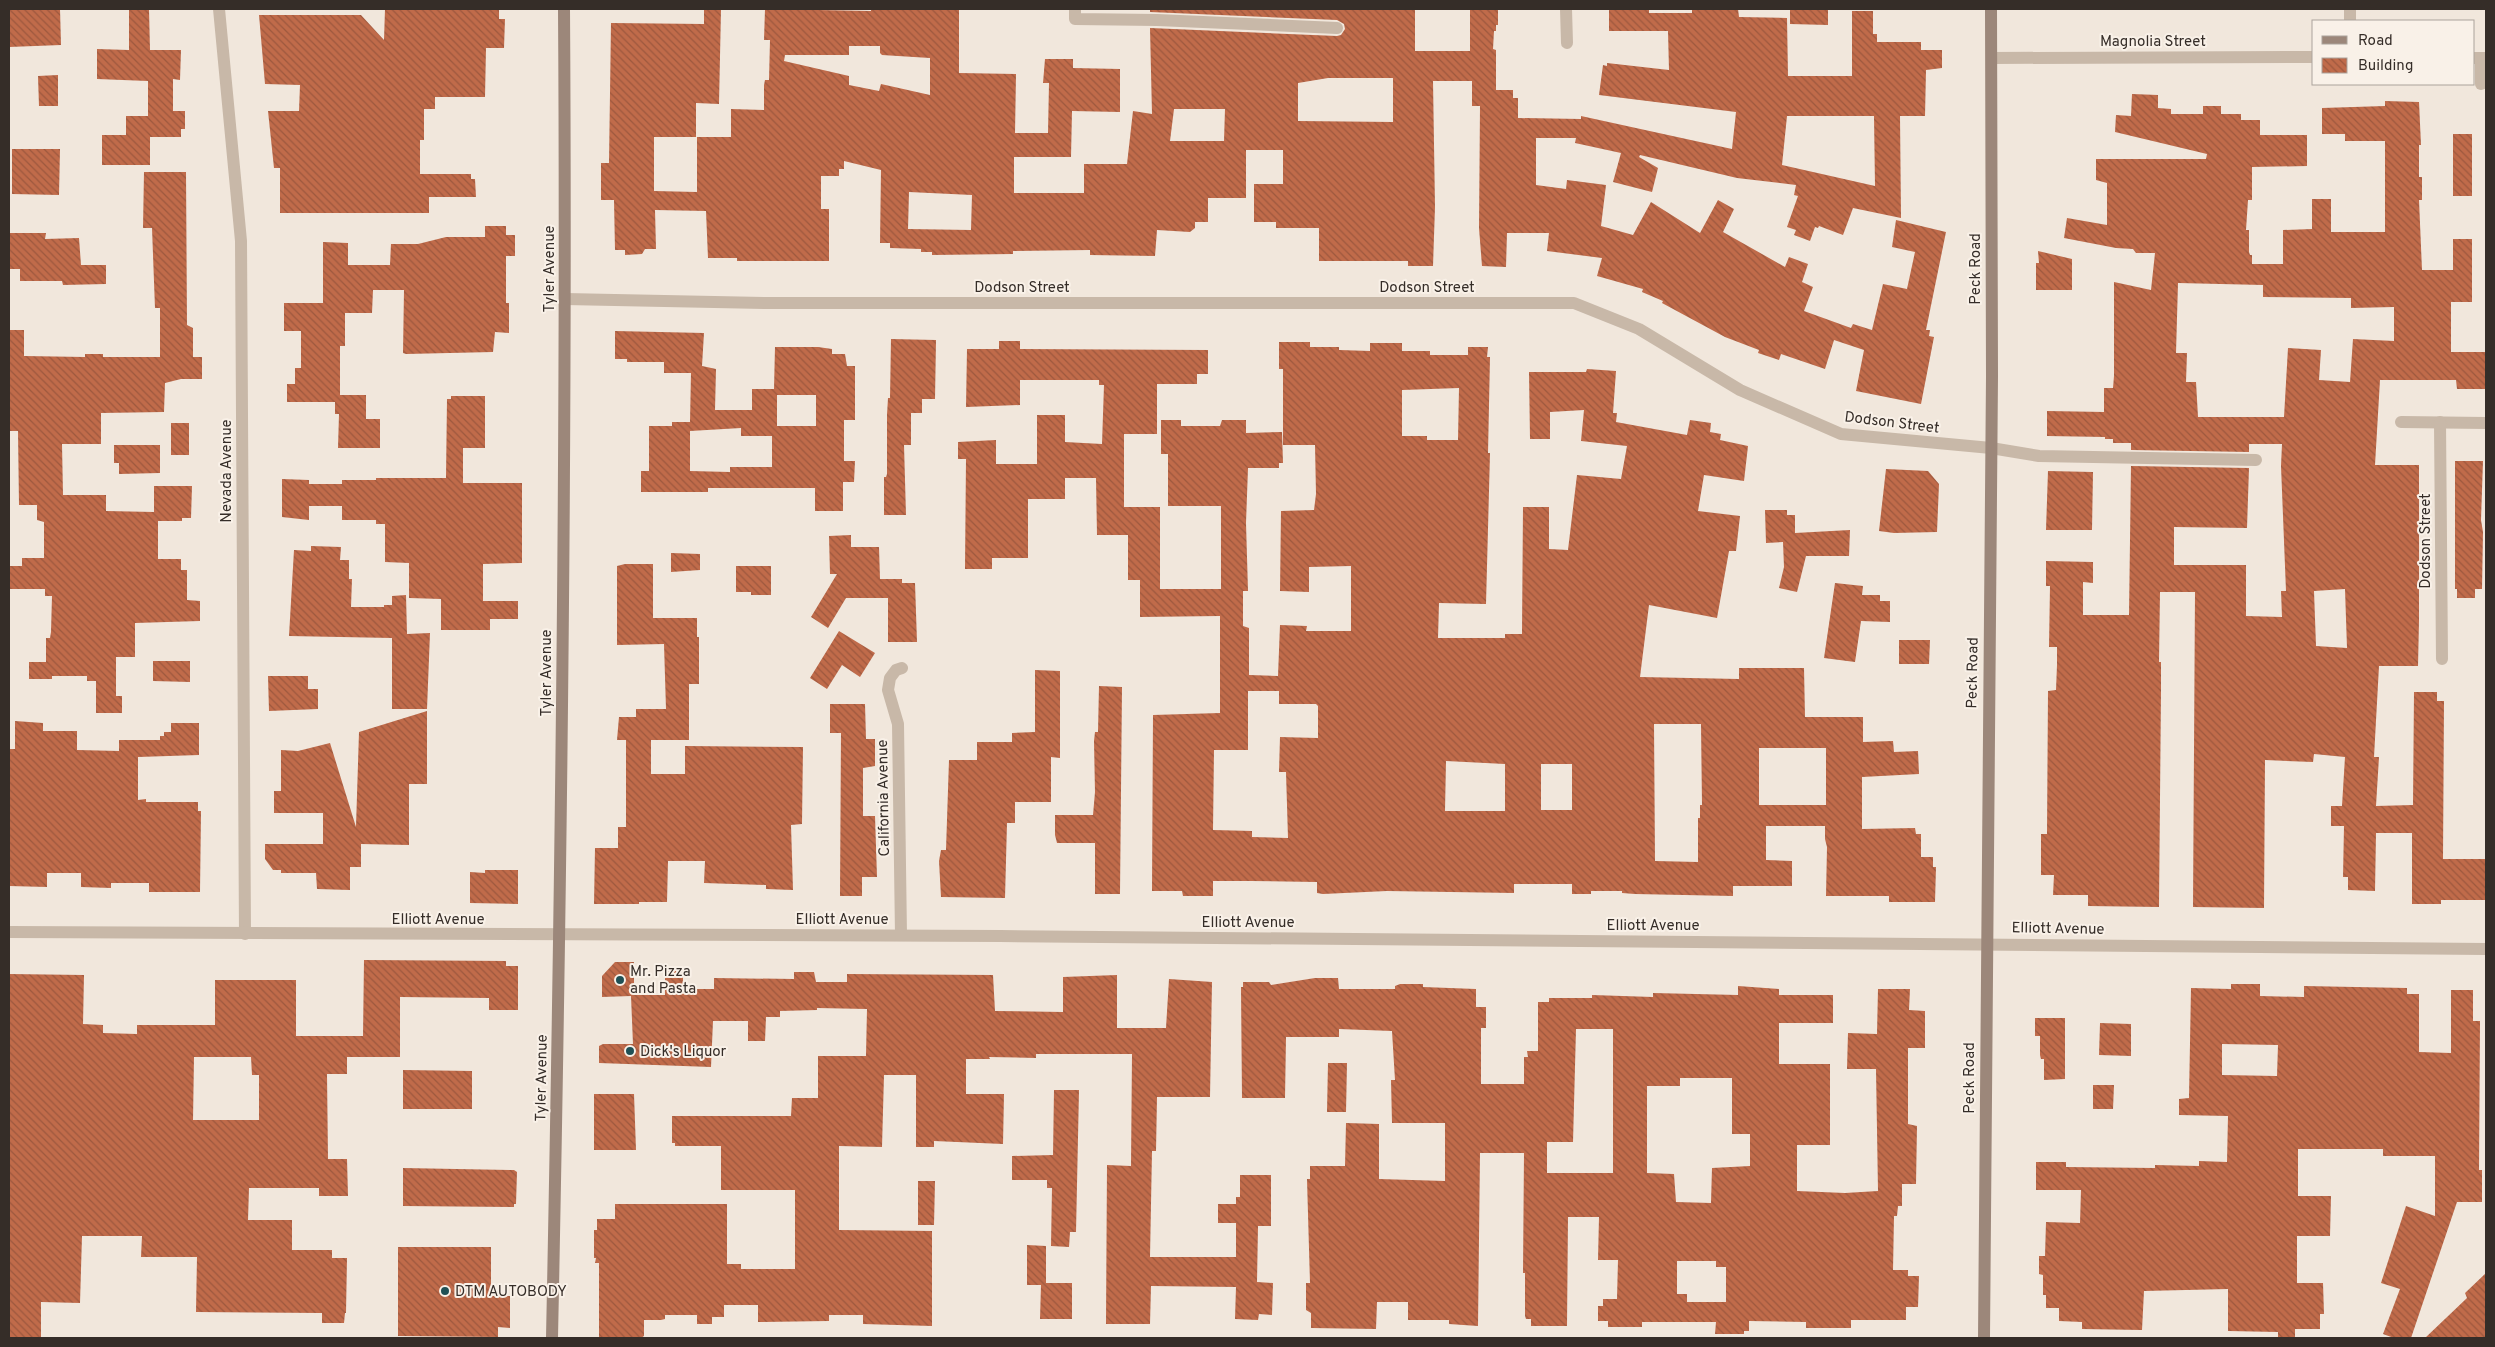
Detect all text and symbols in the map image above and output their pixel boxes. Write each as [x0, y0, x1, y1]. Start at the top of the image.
legend [2312, 20, 2475, 85]
text: Road [2358, 32, 2393, 51]
street label: Magnolia Street [2100, 33, 2206, 52]
text: Building [2358, 57, 2413, 76]
street label: Tyler Avenue [541, 225, 560, 313]
street label: Peck Road [1967, 233, 1986, 305]
street label: Dodson Street [974, 279, 1070, 298]
street label: Dodson Street [1379, 279, 1475, 298]
street label: Dodson Street [1843, 408, 1940, 439]
street label: Nevada Avenue [218, 419, 237, 523]
street label: Dodson Street [2417, 493, 2436, 589]
street label: Tyler Avenue [538, 629, 557, 717]
street label: Peck Road [1963, 637, 1984, 709]
street label: California Avenue [874, 739, 895, 857]
street label: Elliott Avenue [391, 911, 485, 930]
street label: Elliott Avenue [795, 911, 889, 930]
street label: Elliott Avenue [1201, 914, 1295, 933]
street label: Elliott Avenue [1606, 917, 1700, 936]
street label: Elliott Avenue [2011, 919, 2105, 940]
place label: Mr. Pizza and Pasta [630, 963, 696, 999]
marker: Mr. Pizza and Pasta [614, 974, 626, 986]
street label: Tyler Avenue [532, 1034, 553, 1122]
street label: Peck Road [1961, 1042, 1980, 1114]
place label: Dick's Liquor [640, 1043, 727, 1062]
marker: Dick's Liquor [624, 1045, 636, 1057]
place label: DTM AUTOBODY [455, 1283, 567, 1302]
marker: DTM AUTOBODY [439, 1285, 451, 1297]

